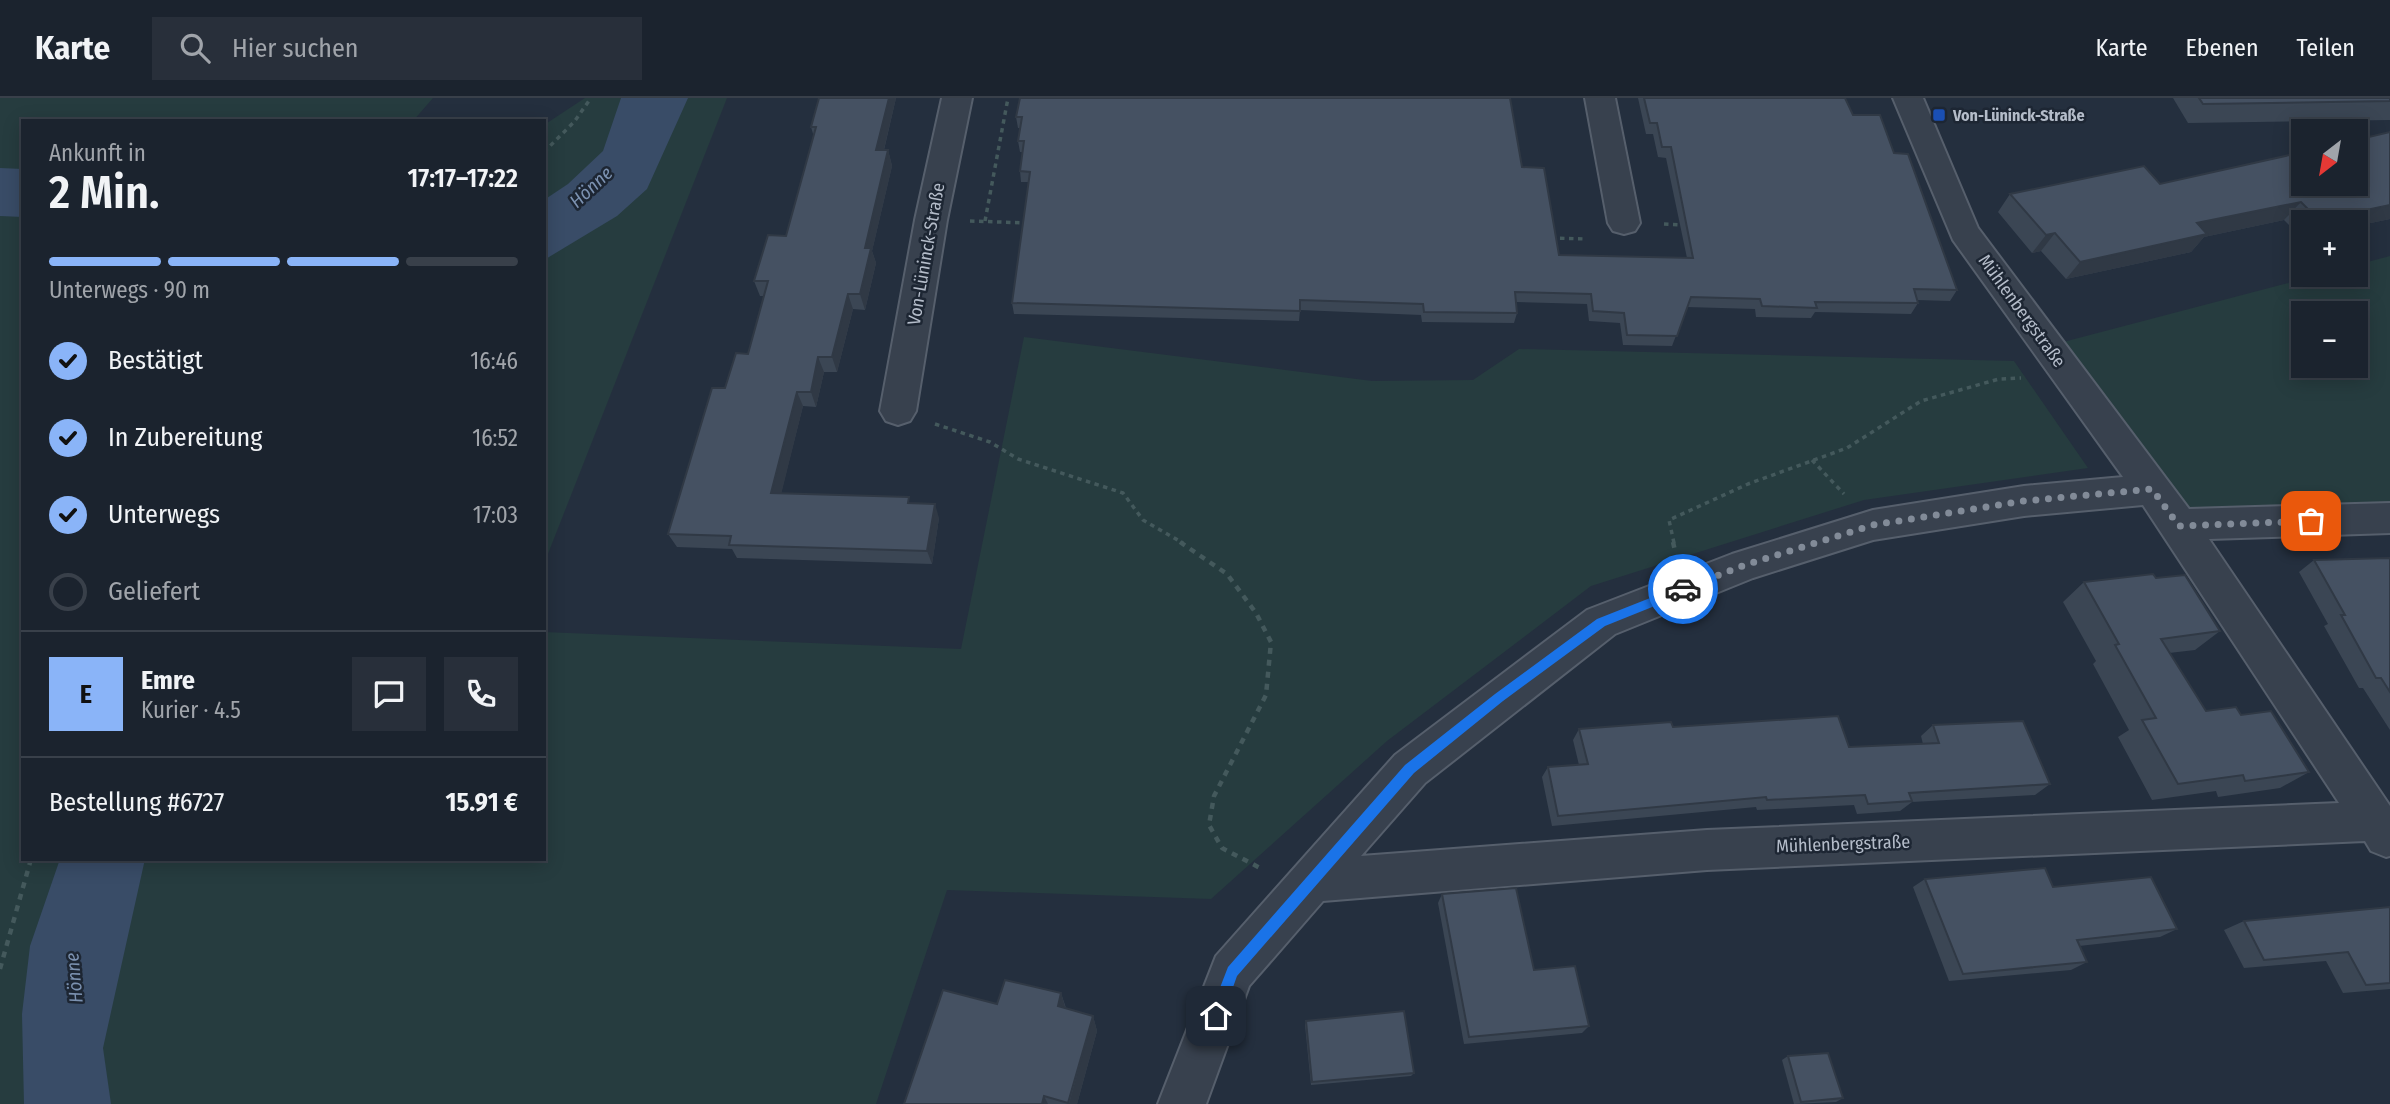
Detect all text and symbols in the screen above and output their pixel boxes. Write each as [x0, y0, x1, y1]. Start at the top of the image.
search box [152, 17, 642, 80]
text: Karte [35, 28, 110, 68]
icon: search [176, 29, 214, 67]
text: Hier suchen [232, 33, 359, 64]
text: Karte [2096, 34, 2148, 62]
text: Ebenen [2186, 34, 2259, 62]
text: Teilen [2297, 34, 2355, 62]
place label: Von-Lüninck-Straße [1952, 106, 2085, 125]
marker: Von-Lüninck-Straße [1931, 107, 1947, 123]
north arrow [2291, 119, 2368, 196]
map controls [2291, 119, 2368, 378]
text: Ankunft in [49, 139, 146, 167]
water label: Hönne [565, 161, 617, 213]
text: 17:17–17:22 [407, 163, 518, 194]
text: 2 Min. [49, 165, 159, 220]
street label: Von-Lüninck-Straße [903, 181, 949, 327]
button: + [2291, 210, 2368, 287]
street label: Mühlenbergstraße [1974, 250, 2070, 372]
text: Unterwegs · 90 m [49, 276, 210, 304]
button: − [2291, 301, 2368, 378]
icon: check [49, 342, 87, 380]
text: Bestätigt [108, 345, 203, 376]
text: 16:46 [470, 347, 518, 375]
icon: check [49, 419, 87, 457]
text: In Zubereitung [108, 422, 262, 453]
text: 16:52 [472, 424, 518, 452]
pin [2281, 491, 2341, 551]
icon: check [49, 496, 87, 534]
text: Unterwegs [108, 499, 220, 530]
text: 17:03 [473, 501, 518, 529]
icon: bag [2292, 502, 2330, 540]
courier [1648, 554, 1718, 624]
icon: car [1664, 570, 1702, 608]
text: Geliefert [108, 576, 200, 607]
button: chat [352, 657, 426, 731]
button: phone [444, 657, 518, 731]
text: Emre [141, 665, 195, 696]
text: E [80, 679, 92, 710]
text: Kurier · 4.5 [141, 696, 241, 724]
text: Bestellung #6727 [49, 787, 224, 818]
text: 15.91 € [445, 787, 518, 818]
street label: Mühlenbergstraße [1776, 831, 1911, 857]
water label: Hönne [60, 952, 88, 1004]
pin [1186, 986, 1246, 1046]
icon: home [1197, 997, 1235, 1035]

